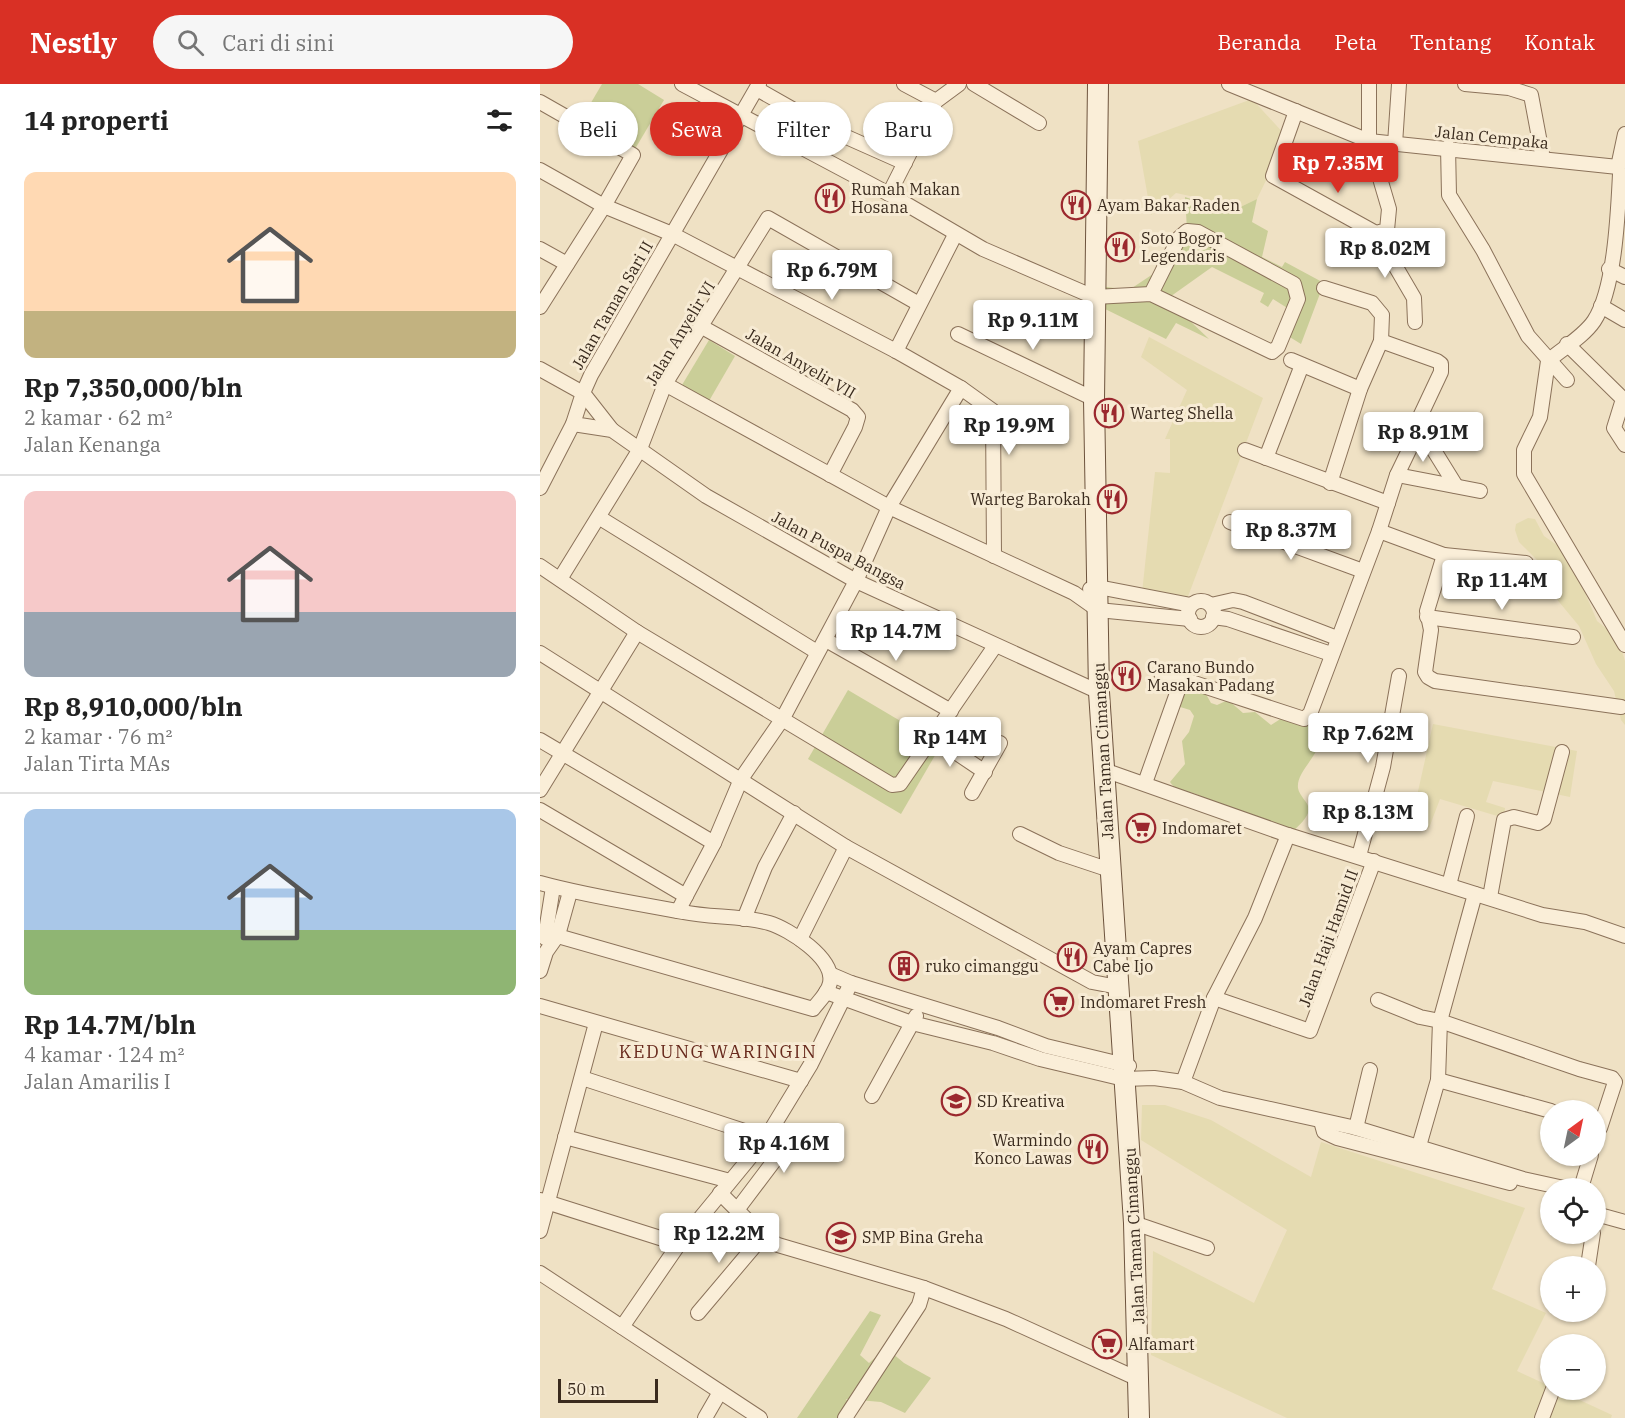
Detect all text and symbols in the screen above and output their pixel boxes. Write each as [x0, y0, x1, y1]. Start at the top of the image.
search box [153, 15, 573, 69]
text: Nestly [30, 24, 117, 61]
icon: search [174, 26, 207, 59]
text: Cari di sini [222, 28, 334, 57]
text: Beranda [1218, 28, 1301, 56]
text: Peta [1334, 28, 1377, 56]
text: Tentang [1410, 28, 1491, 56]
text: Kontak [1524, 28, 1595, 56]
chip: Beli [558, 102, 638, 156]
chip: Sewa [650, 102, 743, 156]
chip: Filter [755, 102, 851, 156]
chip: Baru [863, 102, 953, 156]
text: 14 properti [24, 103, 169, 137]
icon: filters [483, 104, 516, 137]
street label: Jalan Cempaka [1434, 121, 1550, 153]
pin: Rp 7.35M [1276, 143, 1400, 194]
text: Rp 7.35M [1292, 149, 1384, 176]
place label: Rumah Makan Hosana [851, 179, 960, 217]
restaurant icon: Rumah Makan Hosana [814, 182, 846, 214]
restaurant icon: Ayam Bakar Raden [1060, 189, 1092, 221]
place label: Ayam Bakar Raden [1097, 195, 1240, 215]
icon: home [216, 211, 324, 319]
place label: Soto Bogor Legendaris [1141, 228, 1225, 266]
pin: Rp 8.02M [1323, 228, 1447, 279]
restaurant icon: Soto Bogor Legendaris [1104, 231, 1136, 263]
text: Rp 8.02M [1339, 234, 1431, 261]
street label: Jalan Taman Sari II [567, 237, 657, 373]
pin: Rp 6.79M [770, 250, 894, 301]
text: Rp 6.79M [786, 256, 878, 283]
street label: Jalan Anyelir VI [641, 277, 719, 389]
pin: Rp 9.11M [971, 300, 1095, 351]
text: Rp 9.11M [987, 306, 1079, 333]
street label: Jalan Anyelir VII [742, 323, 860, 403]
text: Rp 7,350,000/bln [24, 370, 243, 404]
restaurant icon: Warteg Shella [1093, 397, 1125, 429]
place label: Warteg Shella [1130, 403, 1234, 423]
text: 2 kamar · 62 m² [24, 404, 172, 431]
pin: Rp 19.9M [947, 405, 1071, 456]
text: Rp 19.9M [963, 411, 1055, 438]
pin: Rp 8.91M [1361, 412, 1485, 463]
text: Rp 8.91M [1377, 418, 1469, 445]
text: Jalan Kenanga [24, 431, 161, 458]
restaurant icon: Warteg Barokah [1096, 483, 1128, 515]
place label: Warteg Barokah [970, 489, 1091, 509]
street label: Jalan Puspa Bangsa [769, 506, 909, 594]
pin: Rp 8.37M [1229, 510, 1353, 561]
text: Rp 8.37M [1245, 516, 1337, 543]
icon: home [216, 530, 324, 638]
pin: Rp 11.4M [1440, 560, 1564, 611]
text: Rp 11.4M [1456, 566, 1548, 593]
pin: Rp 14.7M [834, 611, 958, 662]
text: Rp 14.7M [850, 617, 942, 644]
place label: Carano Bundo Masakan Padang [1147, 657, 1274, 695]
restaurant icon: Carano Bundo Masakan Padang [1110, 660, 1142, 692]
street label: Jalan Taman Cimanggu [1088, 662, 1118, 840]
text: Rp 8,910,000/bln [24, 689, 243, 723]
pin: Rp 7.62M [1306, 713, 1430, 764]
pin: Rp 14M [901, 717, 999, 768]
text: Rp 7.62M [1322, 719, 1414, 746]
text: 2 kamar · 76 m² [24, 723, 172, 750]
text: Rp 14M [913, 723, 987, 750]
text: Jalan Tirta MAs [24, 750, 170, 777]
pin: Rp 8.13M [1306, 792, 1430, 843]
text: Rp 8.13M [1322, 798, 1414, 825]
supermarket icon: Indomaret [1125, 812, 1157, 844]
place label: Indomaret [1162, 818, 1242, 838]
icon: home [216, 848, 324, 956]
street label: Jalan Haji Hamid II [1294, 867, 1362, 1009]
place label: Ayam Capres Cabe Ijo [1093, 938, 1192, 976]
restaurant icon: Ayam Capres Cabe Ijo [1056, 941, 1088, 973]
building icon: ruko cimanggu [888, 950, 920, 982]
place label: ruko cimanggu [925, 956, 1039, 976]
supermarket icon: Indomaret Fresh [1043, 986, 1075, 1018]
place label: Indomaret Fresh [1080, 992, 1207, 1012]
text: Rp 14.7M/bln [24, 1007, 196, 1041]
district label: KEDUNG WARINGIN [619, 1040, 817, 1063]
text: 4 kamar · 124 m² [24, 1041, 184, 1068]
text: Jalan Amarilis I [24, 1068, 171, 1095]
school or university icon: SD Kreativa [940, 1085, 972, 1117]
place label: SD Kreativa [977, 1091, 1065, 1111]
north arrow [1540, 1100, 1606, 1166]
map controls [1540, 1100, 1606, 1400]
pin: Rp 4.16M [722, 1123, 846, 1174]
text: Rp 4.16M [738, 1129, 830, 1156]
place label: Warmindo Konco Lawas [974, 1130, 1072, 1168]
restaurant icon: Warmindo Konco Lawas [1077, 1133, 1109, 1165]
street label: Jalan Taman Cimanggu [1119, 1147, 1149, 1325]
button: locate [1540, 1178, 1606, 1244]
pin: Rp 12.2M [657, 1213, 781, 1264]
text: Rp 12.2M [673, 1219, 765, 1246]
school or university icon: SMP Bina Greha [825, 1221, 857, 1253]
place label: SMP Bina Greha [862, 1227, 984, 1247]
button: + [1540, 1256, 1606, 1322]
supermarket icon: Alfamart [1091, 1328, 1123, 1360]
place label: Alfamart [1128, 1334, 1195, 1354]
button: − [1540, 1334, 1606, 1400]
scale bar [558, 1376, 658, 1404]
text: 50 m [567, 1379, 605, 1399]

